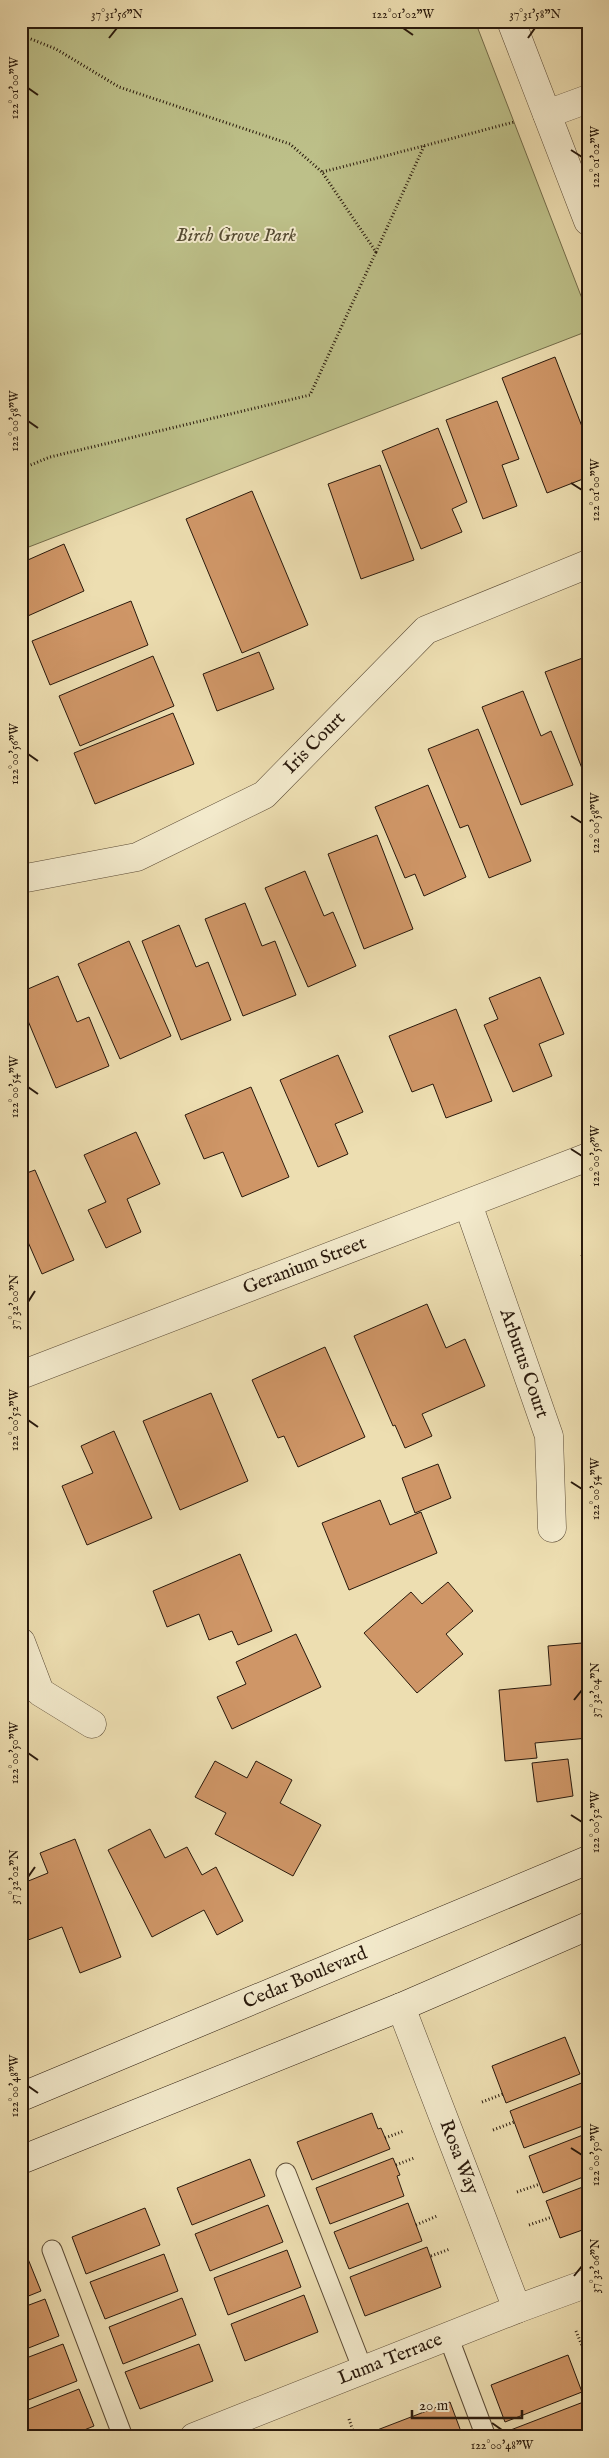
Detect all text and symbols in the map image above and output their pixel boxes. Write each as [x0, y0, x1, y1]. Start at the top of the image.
text: 37°31'56"N [91, 7, 144, 22]
text: 122°01'02"W [372, 7, 435, 22]
text: 37°31'58"N [509, 7, 561, 22]
text: 122°01'00"W [7, 56, 22, 119]
text: 122°01'02"W [588, 125, 603, 188]
park label: Birch Grove Park [176, 224, 296, 248]
text: 122°00'58"W [7, 390, 22, 452]
text: 122°01'00"W [588, 458, 603, 521]
street label: Iris Court [279, 707, 351, 780]
text: 122°00'56"W [7, 723, 22, 785]
text: 122°00'58"W [588, 792, 603, 854]
text: 122°00'54"W [7, 1055, 22, 1118]
text: 122°00'56"W [588, 1125, 603, 1187]
street label: Geranium Street [240, 1231, 370, 1300]
text: 37°32'00"N [7, 1274, 22, 1330]
street label: Arbutus Court [493, 1305, 554, 1422]
text: 122°00'52"W [7, 1388, 22, 1451]
text: 122°00'54"W [588, 1457, 603, 1520]
text: 37°32'04"N [588, 1662, 603, 1718]
text: 122°00'50"W [7, 1721, 22, 1784]
text: 122°00'52"W [588, 1790, 603, 1853]
text: 37°32'02"N [7, 1849, 22, 1905]
street label: Cedar Boulevard [240, 1941, 372, 2015]
text: 122°00'48"W [7, 2054, 22, 2117]
street label: Rosa Way [434, 2117, 484, 2199]
text: 122°00'50"W [588, 2123, 603, 2186]
text: 37°32'06"N [588, 2238, 603, 2293]
street label: Luma Terrace [334, 2328, 446, 2391]
scale bar [412, 2388, 522, 2420]
text: 20 m [419, 2396, 449, 2415]
text: 122°00'48"W [471, 2438, 534, 2453]

